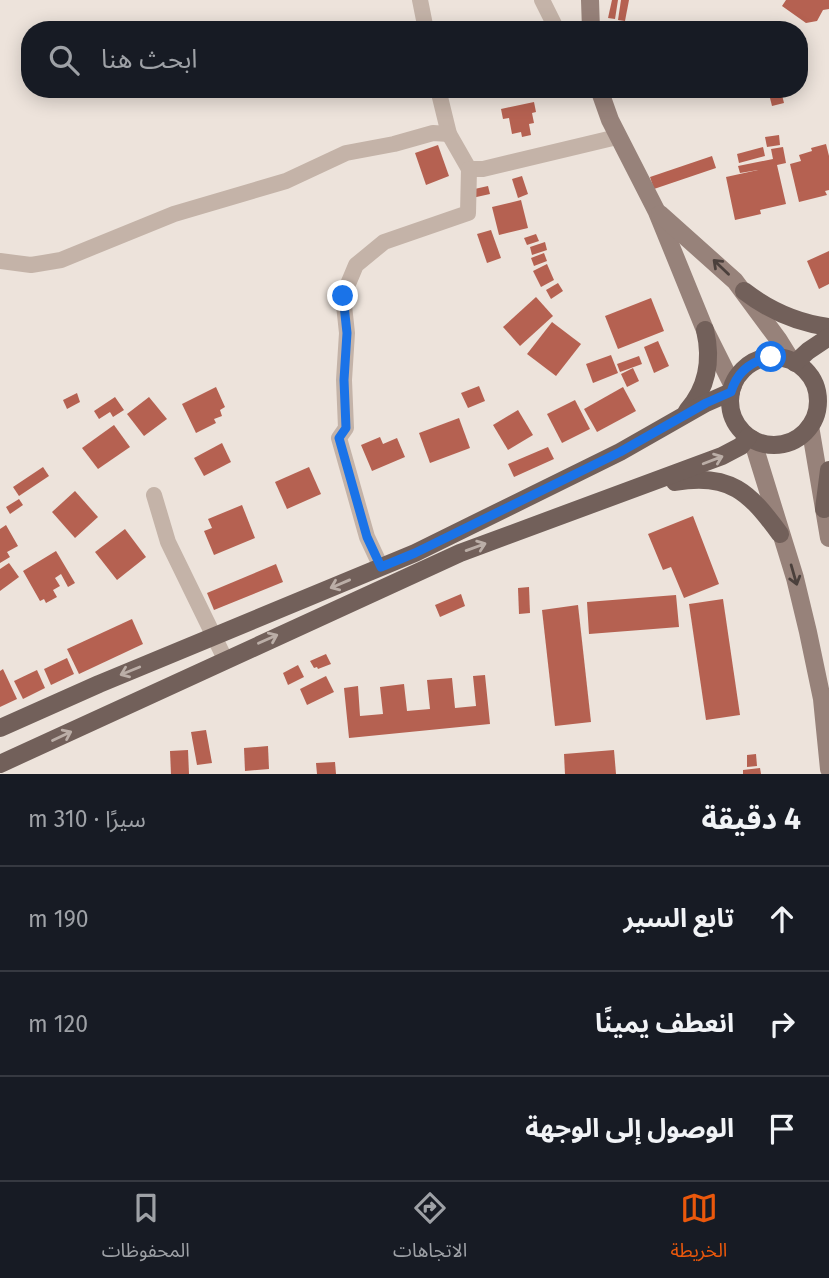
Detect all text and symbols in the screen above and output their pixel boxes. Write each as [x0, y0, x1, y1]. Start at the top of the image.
search box [21, 21, 808, 98]
icon: search [45, 41, 83, 79]
text: ابحث هنا [101, 44, 197, 75]
one-way arrow [713, 258, 730, 275]
route end [327, 280, 358, 311]
route start [755, 341, 786, 372]
one-way arrow [701, 453, 723, 465]
one-way arrow [465, 540, 487, 552]
one-way arrow [788, 564, 801, 586]
one-way arrow [330, 578, 351, 591]
one-way arrow [257, 632, 278, 645]
one-way arrow [120, 665, 141, 678]
one-way arrow [51, 728, 72, 742]
text: 4 دقيقة [701, 801, 801, 837]
text: سيرًا · 310 m [28, 805, 146, 833]
icon: ahead [763, 900, 801, 938]
text: تابع السير [624, 903, 734, 934]
text: 190 m [28, 905, 89, 933]
icon: right [763, 1005, 801, 1043]
text: انعطف يمينًا [595, 1008, 734, 1039]
text: 120 m [28, 1010, 88, 1038]
icon: arrive [763, 1110, 801, 1148]
text: الوصول إلى الوجهة [525, 1113, 734, 1144]
tab: المحفوظات [102, 1189, 190, 1271]
tab: الاتجاهات [393, 1189, 467, 1271]
tab: الخريطة [670, 1189, 727, 1271]

